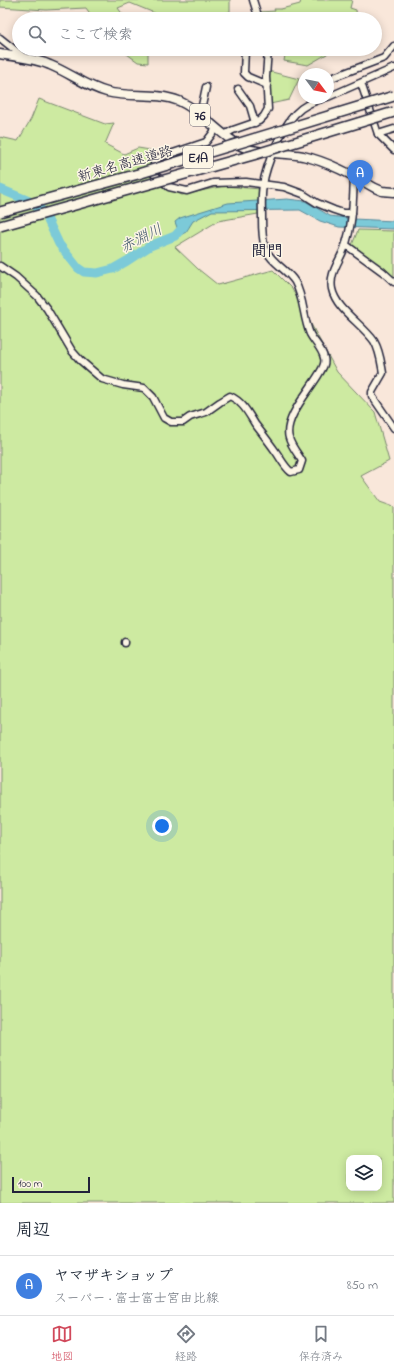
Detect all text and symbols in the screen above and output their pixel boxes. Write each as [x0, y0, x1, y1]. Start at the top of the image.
search box [12, 12, 382, 56]
icon: search [26, 23, 48, 45]
text: ここで検索 [58, 24, 133, 46]
north arrow [298, 68, 334, 104]
road number: 76 [190, 104, 210, 126]
street label: 新東名高速道路 [75, 141, 175, 188]
road number: E1A [183, 146, 213, 168]
pin: A [347, 160, 373, 193]
water label: 赤淵川 [116, 219, 167, 259]
district label: 間門 [251, 240, 283, 264]
your location [152, 816, 172, 836]
map controls [346, 1155, 382, 1191]
button: layers [346, 1155, 382, 1191]
scale bar [12, 1175, 90, 1194]
text: 100 m [18, 1176, 42, 1192]
text: 周辺 [16, 1218, 50, 1243]
text: ヤマザキショップ [54, 1265, 173, 1287]
text: A [25, 1276, 33, 1295]
text: 850 m [347, 1276, 378, 1295]
text: スーパー · 富士富士宮由比線 [54, 1289, 219, 1308]
tab: 地図 [51, 1323, 73, 1365]
tab: 経路 [175, 1323, 197, 1365]
tab: 保存済み [299, 1323, 343, 1365]

